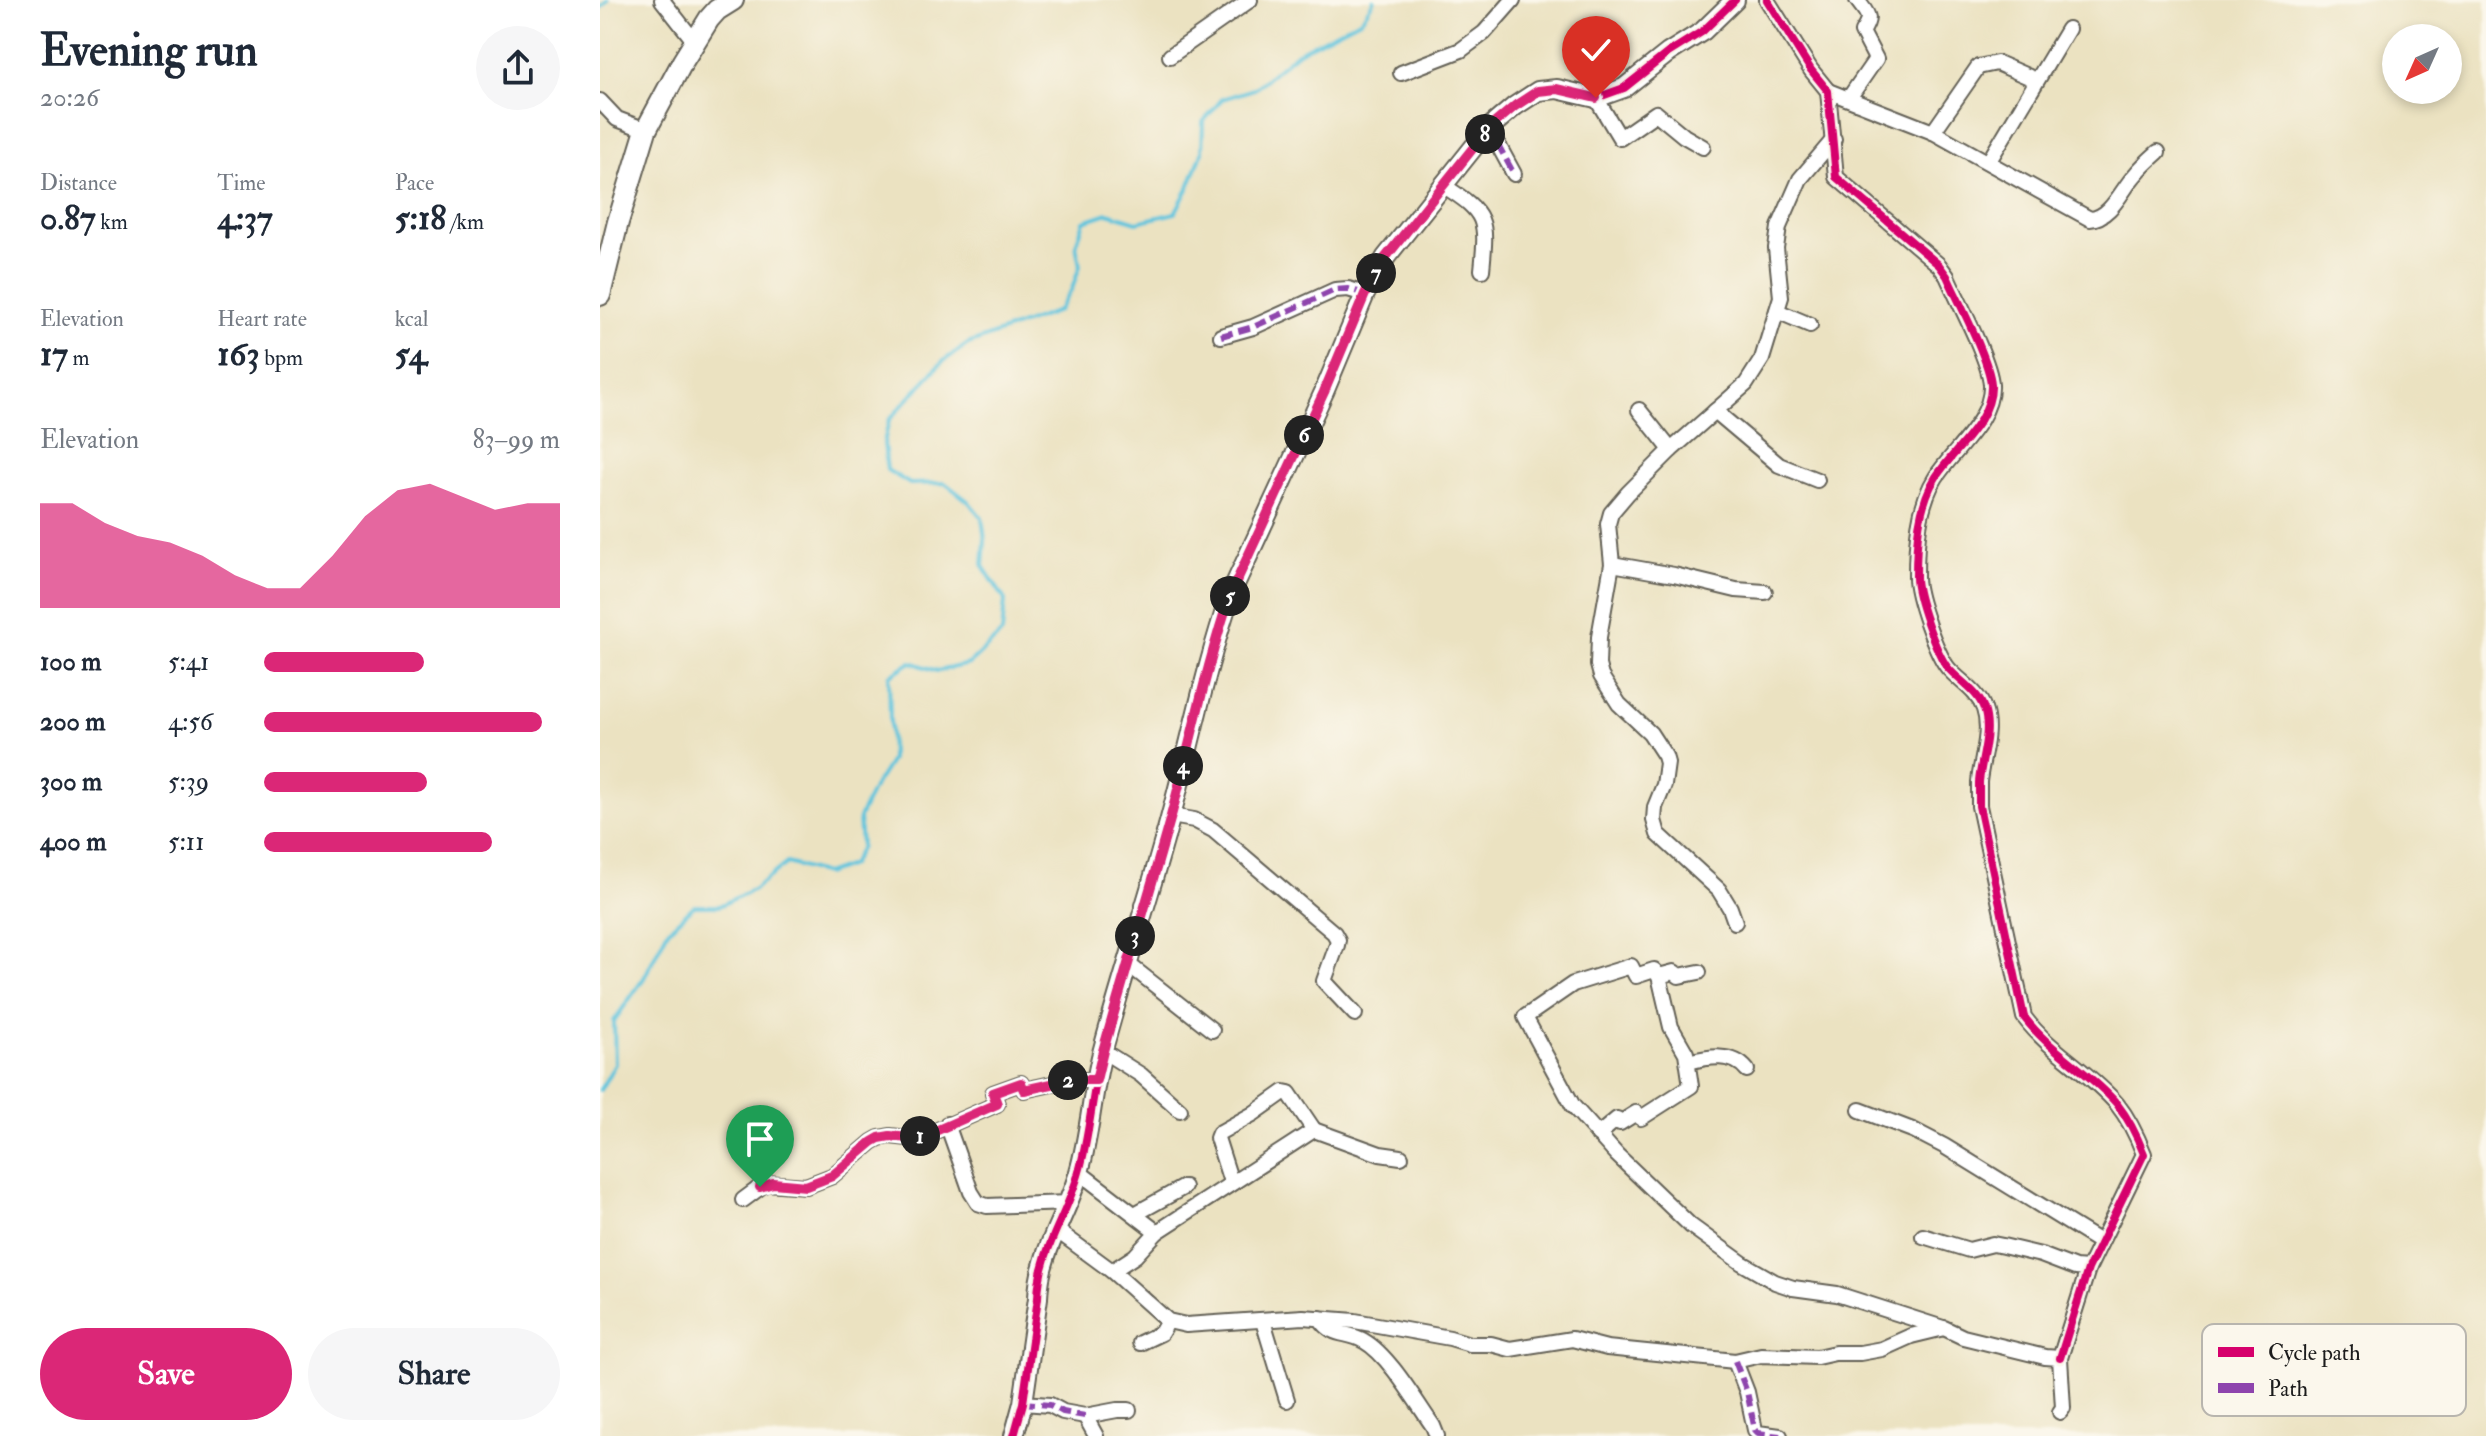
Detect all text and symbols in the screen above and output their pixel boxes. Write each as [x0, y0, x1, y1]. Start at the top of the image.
pin [1562, 16, 1630, 98]
text: Evening run [40, 24, 258, 79]
north arrow [2382, 24, 2462, 104]
map controls [2382, 24, 2462, 104]
button: share [476, 26, 560, 110]
icon: check [1574, 28, 1618, 72]
text: 20:26 [40, 82, 99, 114]
pin: 8 [1465, 114, 1505, 154]
text: 8 [1480, 120, 1490, 148]
text: Distance [40, 169, 117, 197]
text: Time [217, 169, 265, 197]
text: Pace [395, 169, 434, 197]
text: 0.87 [40, 197, 96, 240]
text: 4:37 [217, 197, 273, 240]
text: 5:18 [395, 197, 446, 240]
text: km [96, 208, 128, 236]
text: /km [446, 208, 484, 236]
pin: 7 [1356, 253, 1396, 293]
text: 7 [1371, 259, 1381, 287]
text: Elevation [40, 305, 124, 333]
text: Heart rate [217, 305, 307, 333]
text: kcal [395, 305, 428, 333]
text: 17 [40, 333, 68, 376]
text: 163 [217, 333, 260, 376]
text: 54 [395, 333, 427, 376]
text: m [68, 344, 89, 372]
text: bpm [260, 344, 303, 372]
pin: 6 [1284, 415, 1324, 455]
text: 6 [1298, 421, 1310, 449]
text: Elevation [40, 424, 139, 456]
text: 83–99 m [472, 424, 560, 456]
pin: 5 [1210, 576, 1250, 616]
text: 5 [1225, 582, 1235, 610]
text: 100 m [40, 646, 101, 678]
text: 5:41 [168, 646, 209, 678]
text: 200 m [40, 706, 105, 738]
text: 4:56 [168, 706, 213, 738]
pin: 4 [1163, 746, 1203, 786]
text: 4 [1177, 752, 1189, 780]
text: 300 m [40, 766, 102, 798]
text: 5:39 [168, 766, 209, 798]
text: 400 m [40, 826, 106, 858]
text: 5:11 [168, 826, 204, 858]
pin: 3 [1115, 916, 1155, 956]
text: 3 [1131, 922, 1139, 950]
pin: 2 [1048, 1060, 1088, 1100]
text: 2 [1062, 1066, 1074, 1094]
pin [726, 1105, 794, 1187]
pin: 1 [900, 1116, 940, 1156]
icon: arrive [738, 1117, 782, 1161]
text: 1 [916, 1122, 924, 1150]
legend [2202, 1324, 2466, 1416]
button: Save [40, 1328, 292, 1420]
button: Share [308, 1328, 560, 1420]
text: Cycle path [2268, 1339, 2361, 1368]
text: Path [2268, 1375, 2309, 1403]

